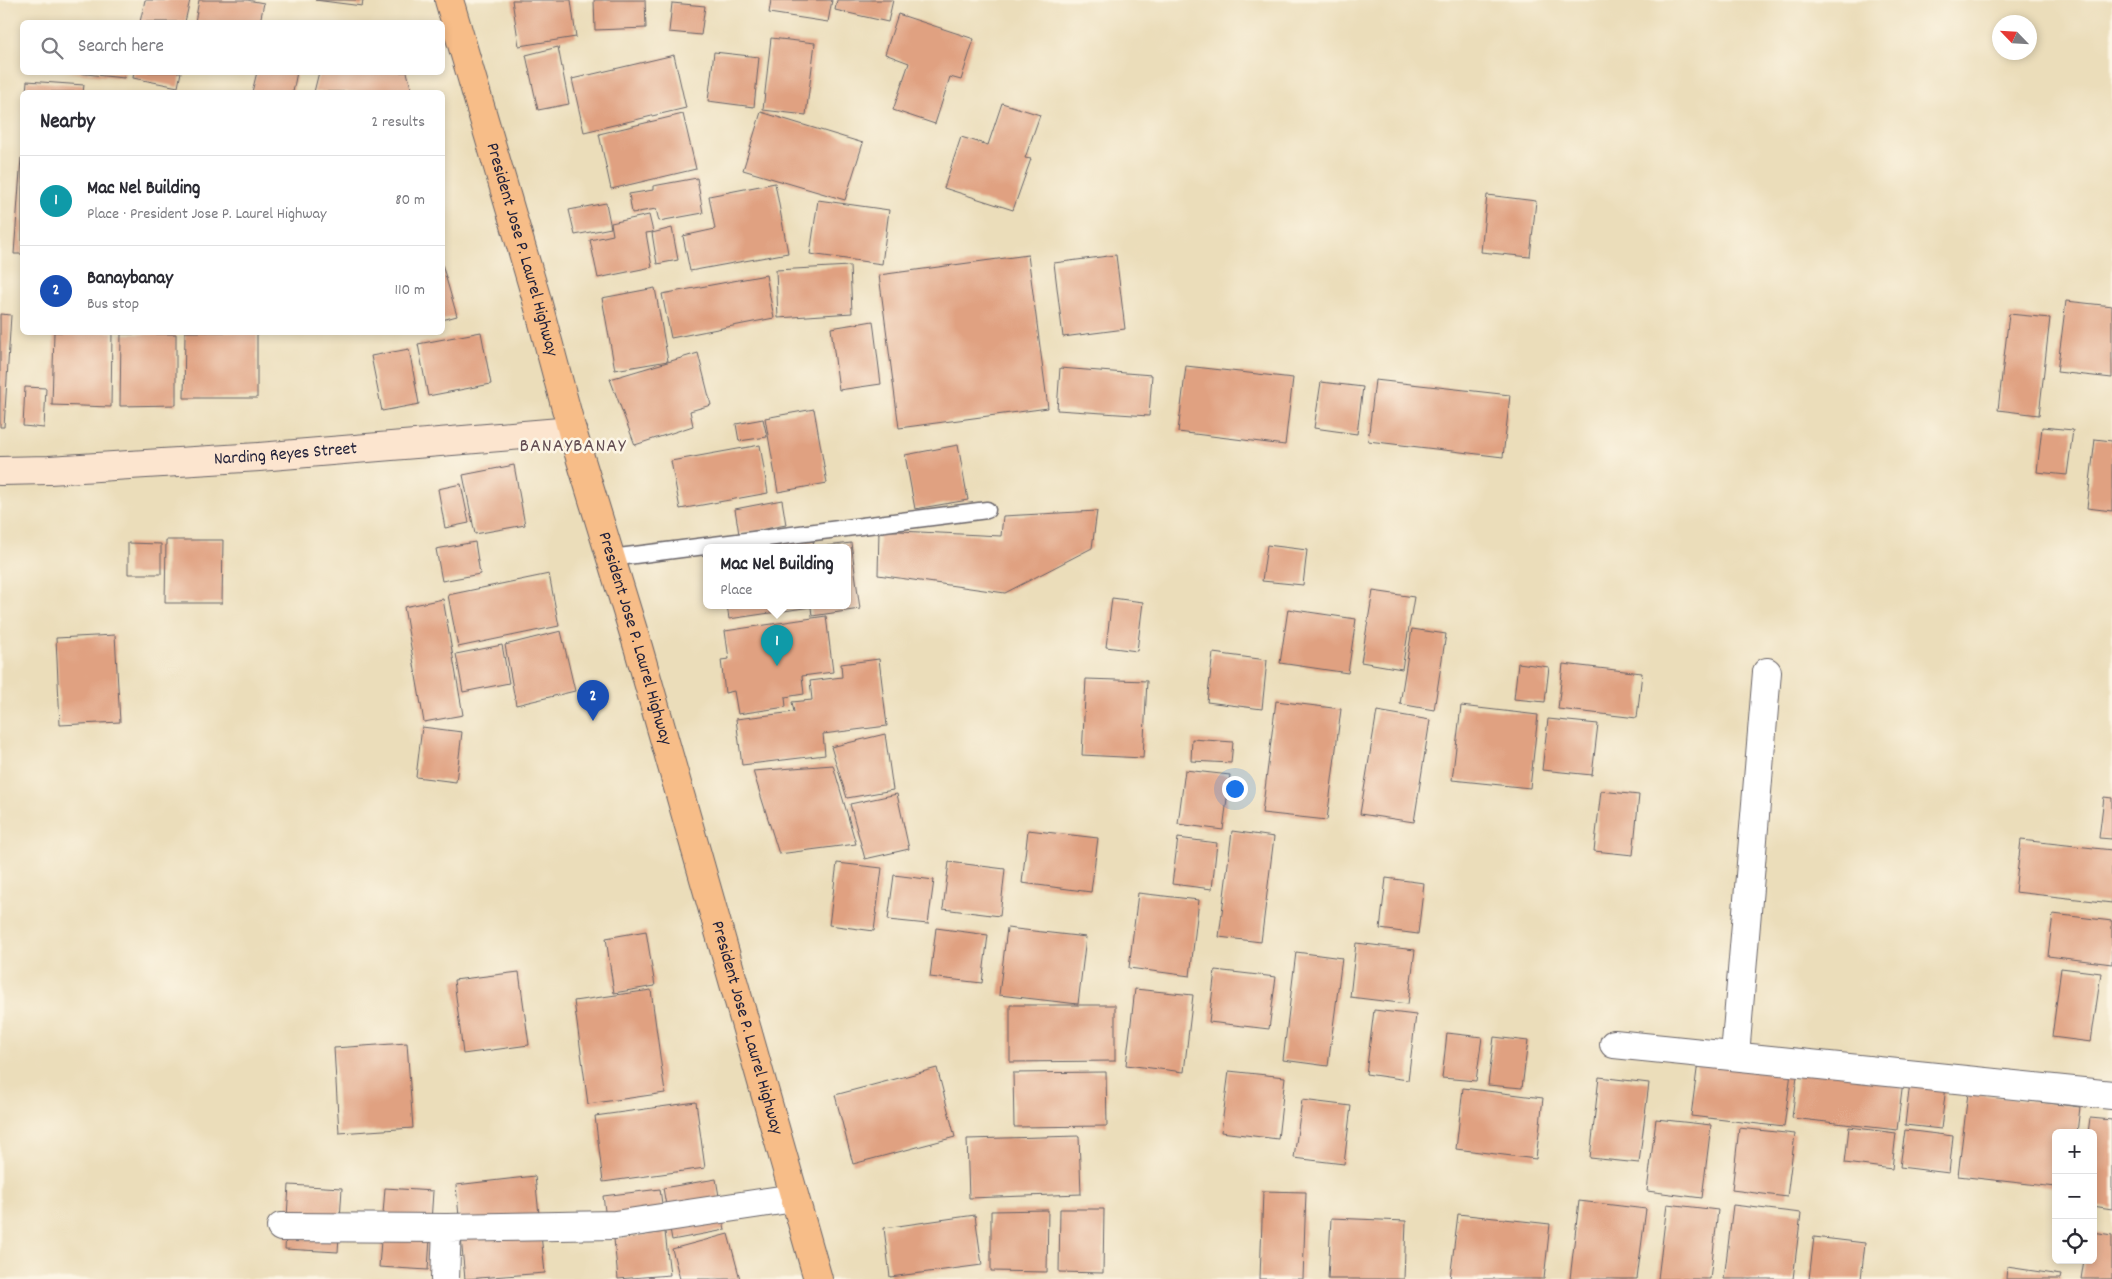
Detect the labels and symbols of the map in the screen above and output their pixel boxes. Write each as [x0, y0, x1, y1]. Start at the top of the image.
north arrow [1992, 15, 2037, 60]
street label: President Jose P. Laurel Highway [479, 140, 564, 360]
district label: BANAYBANAY [519, 433, 627, 461]
street label: Narding Reyes Street [213, 436, 358, 472]
street label: President Jose P. Laurel Highway [591, 529, 678, 749]
pin: 1 [761, 625, 793, 666]
pin: 2 [577, 680, 609, 721]
your location [1222, 776, 1248, 802]
street label: President Jose P. Laurel Highway [704, 918, 789, 1138]

